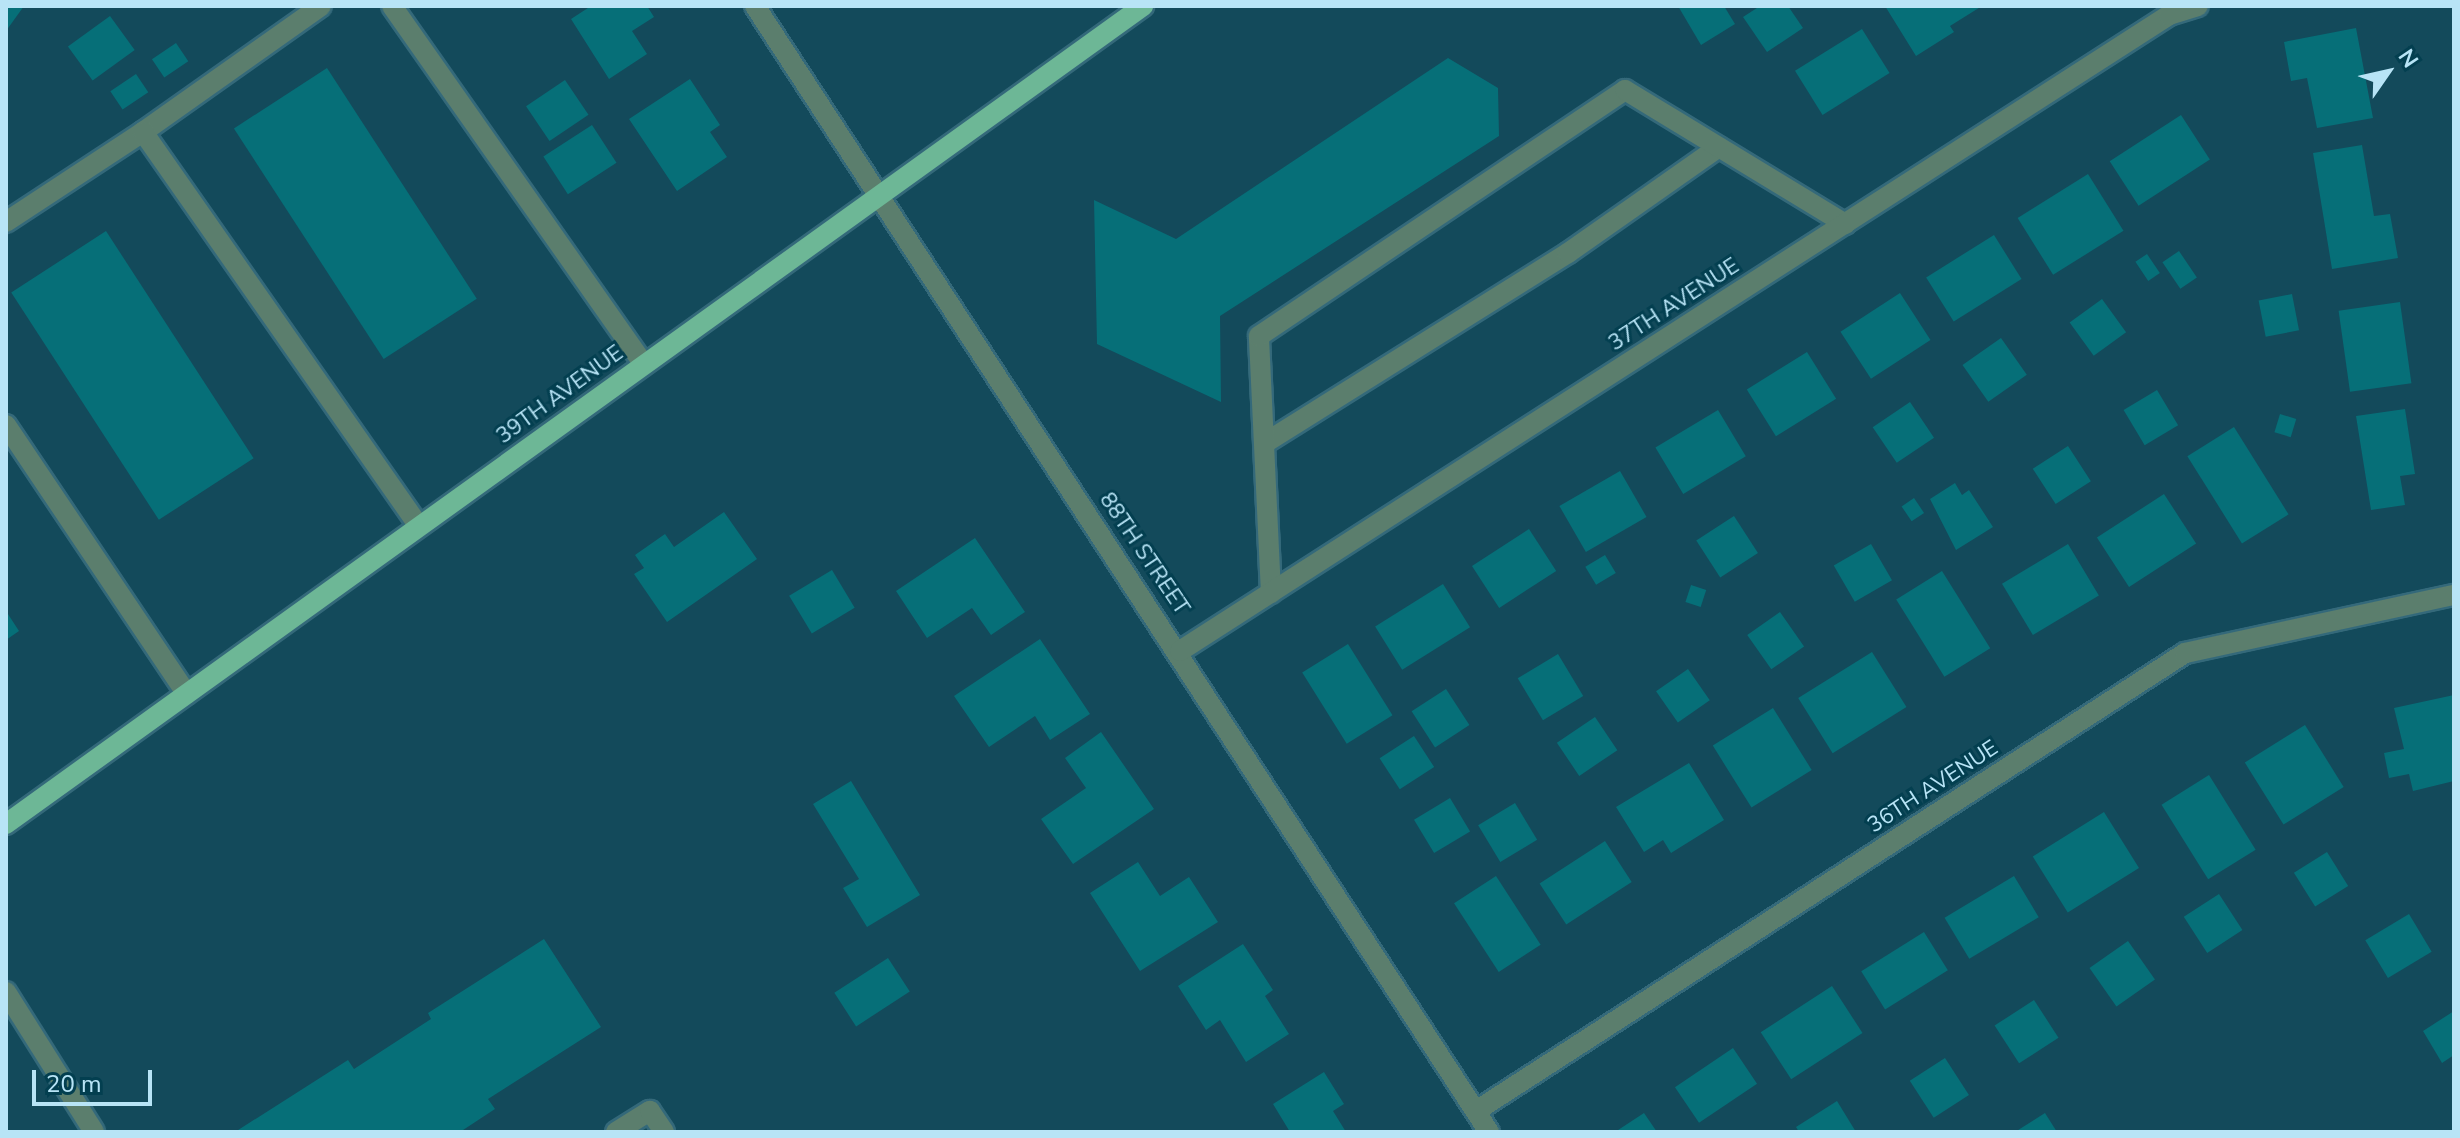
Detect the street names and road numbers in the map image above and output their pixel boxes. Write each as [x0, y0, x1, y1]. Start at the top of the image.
street label: 37TH AVENUE [1604, 253, 1744, 357]
street label: 39TH AVENUE [492, 340, 628, 450]
street label: 88TH STREET [1093, 488, 1195, 620]
street label: 36TH AVENUE [1863, 735, 2003, 839]

